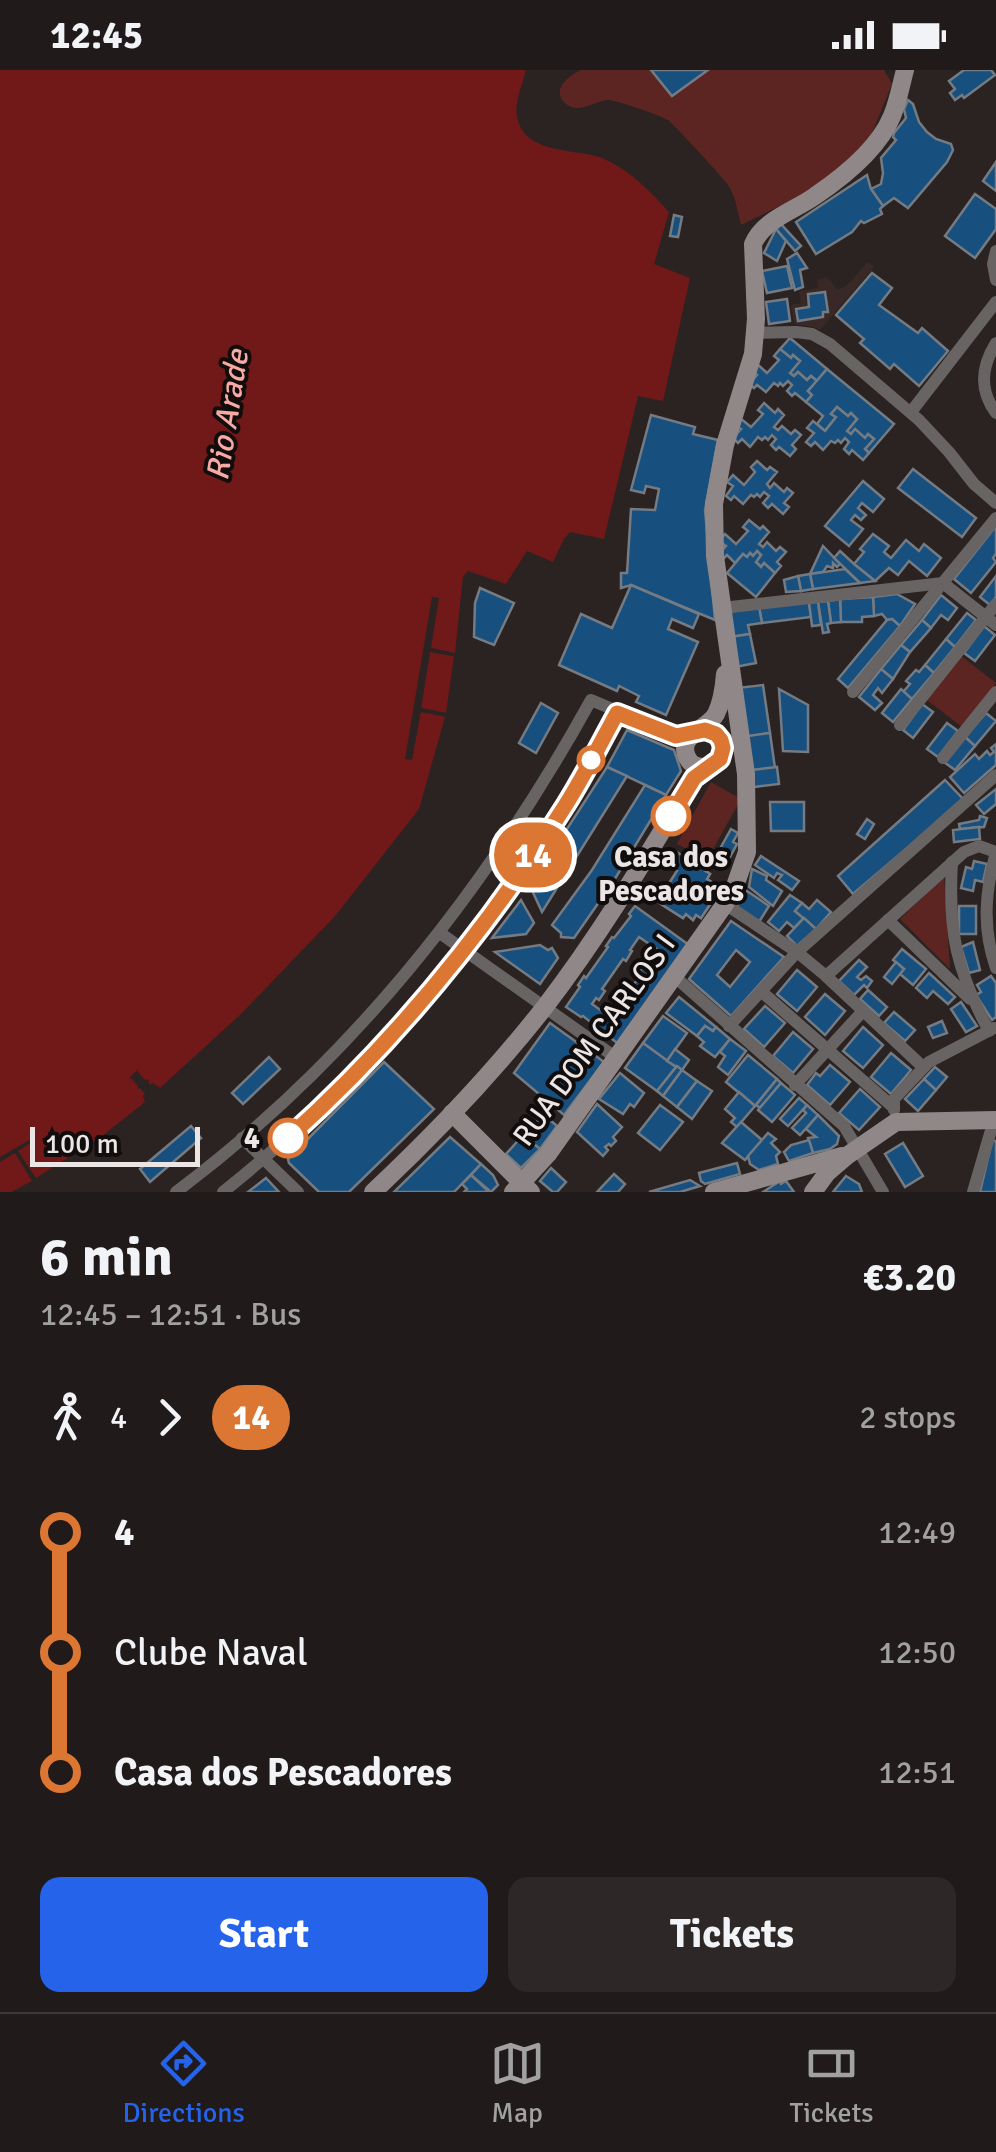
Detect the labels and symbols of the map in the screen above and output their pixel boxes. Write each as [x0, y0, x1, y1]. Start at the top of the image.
water label: Rio Arade [198, 345, 257, 483]
unlabelled marker [578, 747, 604, 773]
marker: Casa dos Pescadores [652, 797, 690, 835]
line badge: 14 [488, 822, 578, 888]
place label: Casa dos Pescadores [598, 839, 744, 910]
street label: RUA DOM CARLOS I [505, 927, 684, 1154]
marker: 4 [269, 1119, 307, 1157]
place label: 4 [244, 1120, 260, 1157]
scale bar [30, 1122, 200, 1166]

